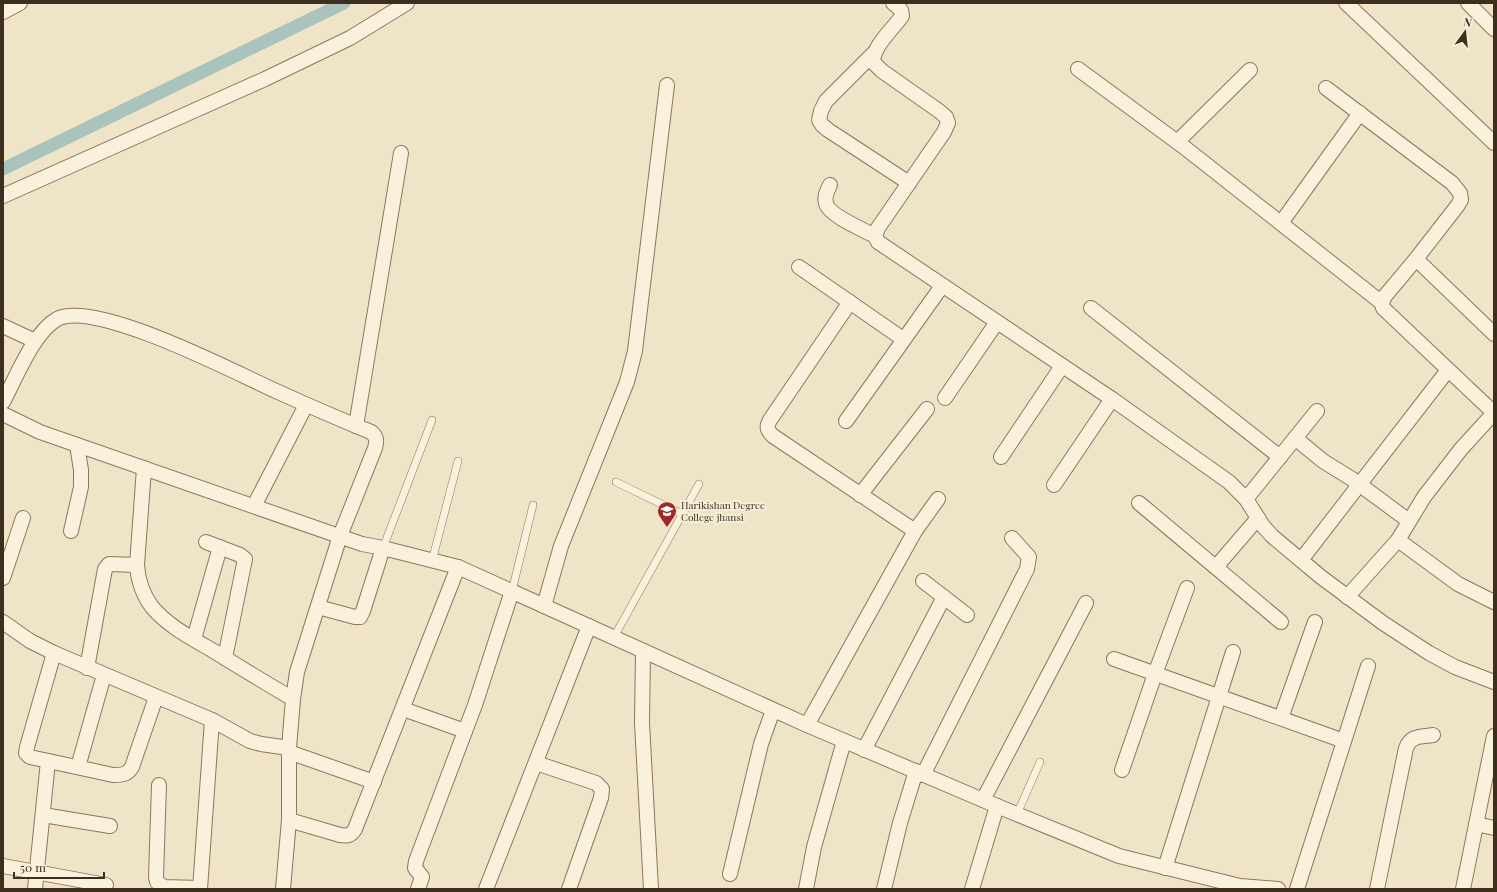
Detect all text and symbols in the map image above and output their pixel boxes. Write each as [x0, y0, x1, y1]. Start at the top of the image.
north arrow [1445, 12, 1485, 52]
text: N [1462, 14, 1474, 30]
place label: Harikishan Degree College jhansi [681, 498, 765, 524]
school or university icon: Harikishan Degree College jhansi [656, 500, 678, 528]
scale bar [14, 854, 104, 880]
text: 50 m [20, 859, 46, 875]

